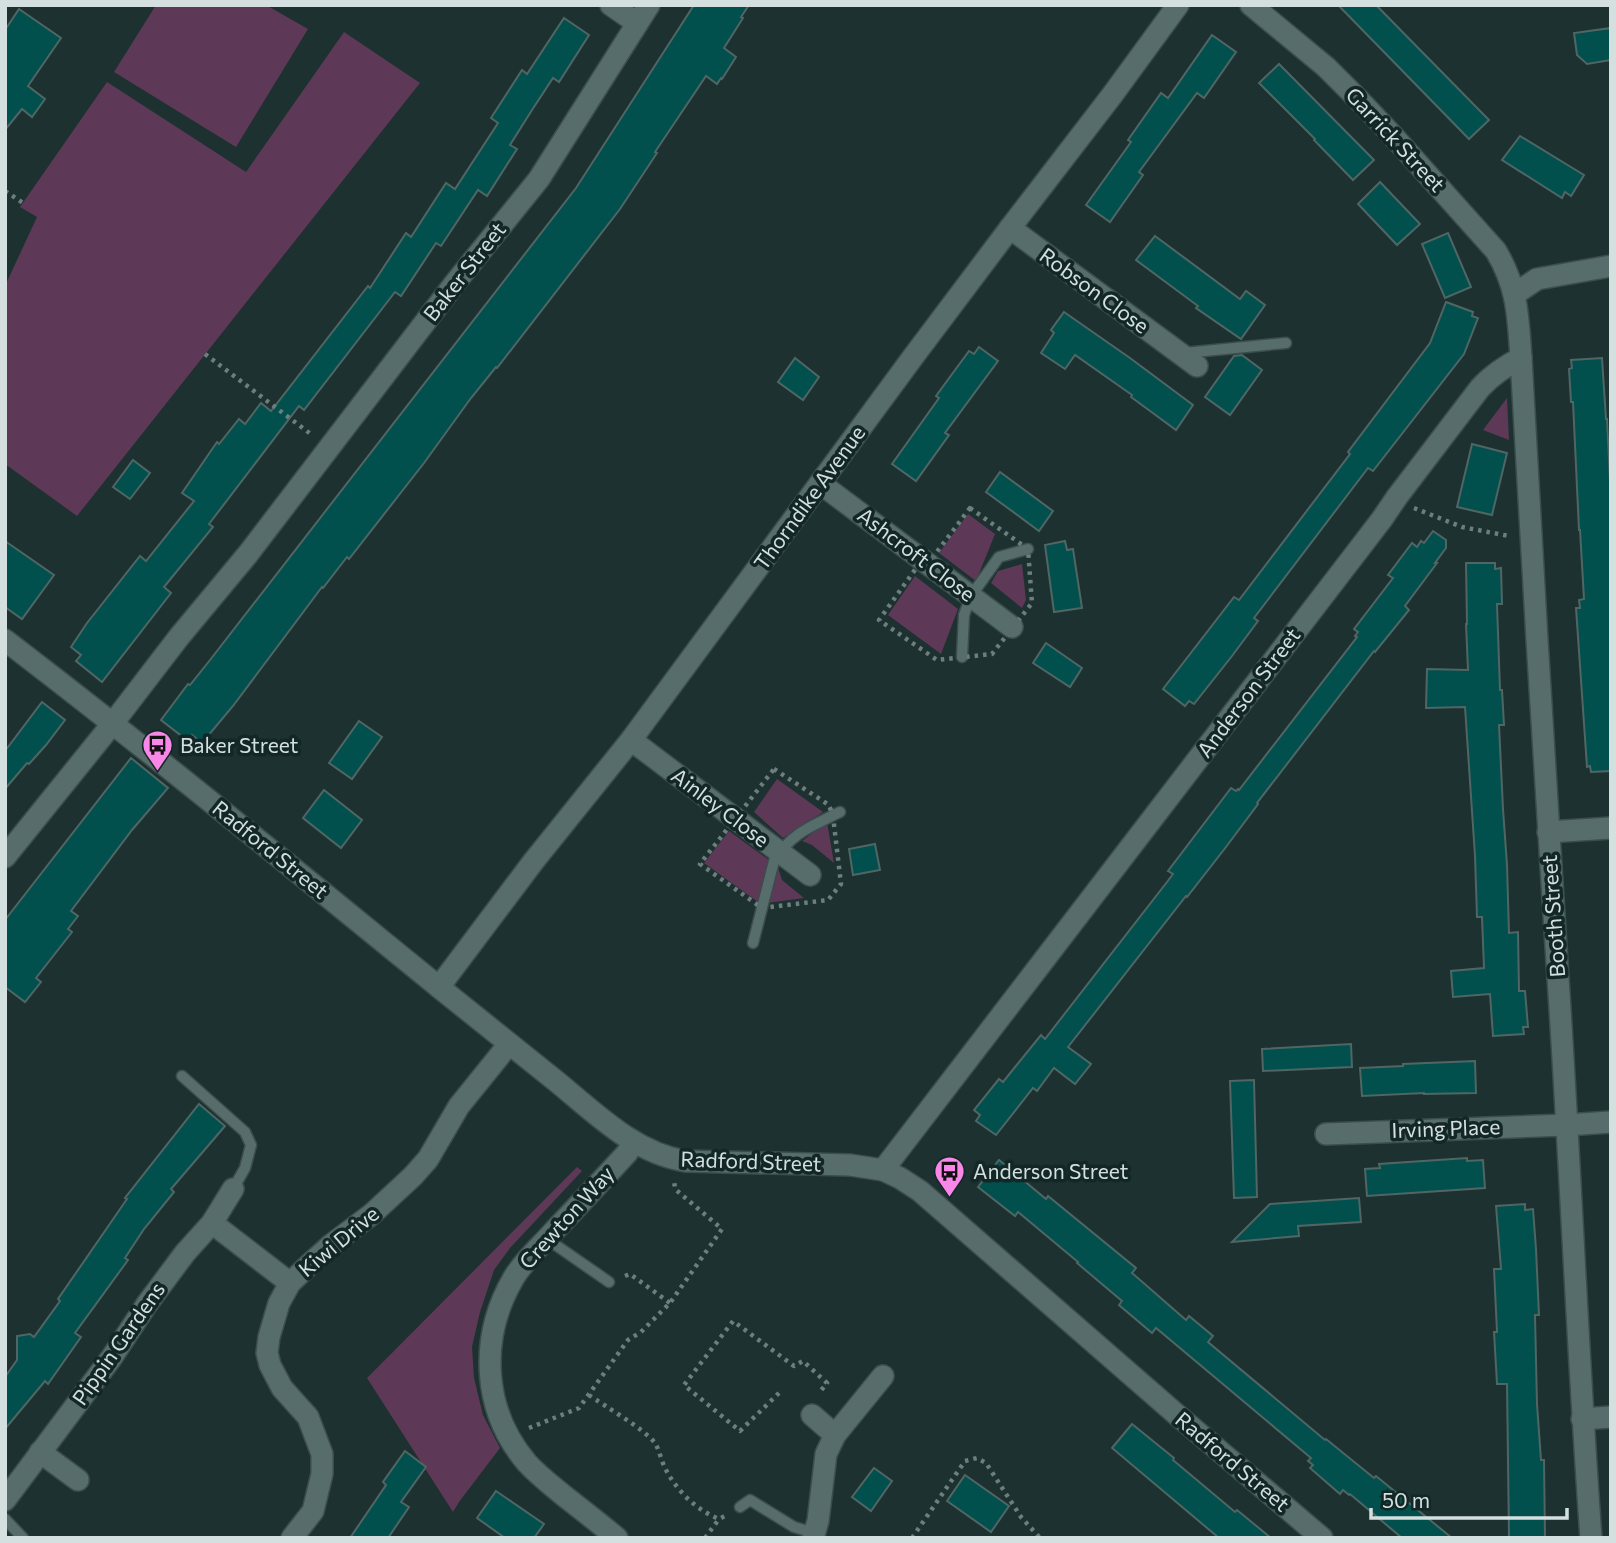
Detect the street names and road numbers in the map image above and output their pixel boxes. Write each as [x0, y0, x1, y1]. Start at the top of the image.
street label: Garrick Street [1341, 82, 1451, 196]
street label: Baker Street [418, 217, 510, 325]
street label: Robson Close [1035, 242, 1154, 338]
street label: Thorndike Avenue [748, 420, 869, 574]
street label: Ashcroft Close [853, 502, 981, 606]
street label: Anderson Street [1191, 623, 1305, 762]
street label: Ainley Close [667, 762, 775, 852]
street label: Radford Street [208, 795, 334, 903]
street label: Booth Street [1536, 854, 1569, 978]
street label: Irving Place [1391, 1113, 1501, 1142]
street label: Radford Street [680, 1146, 822, 1175]
street label: Crewton Way [513, 1161, 618, 1273]
street label: Kiwi Drive [293, 1200, 383, 1281]
street label: Pippin Gardens [66, 1277, 169, 1409]
street label: Radford Street [1171, 1406, 1295, 1516]

